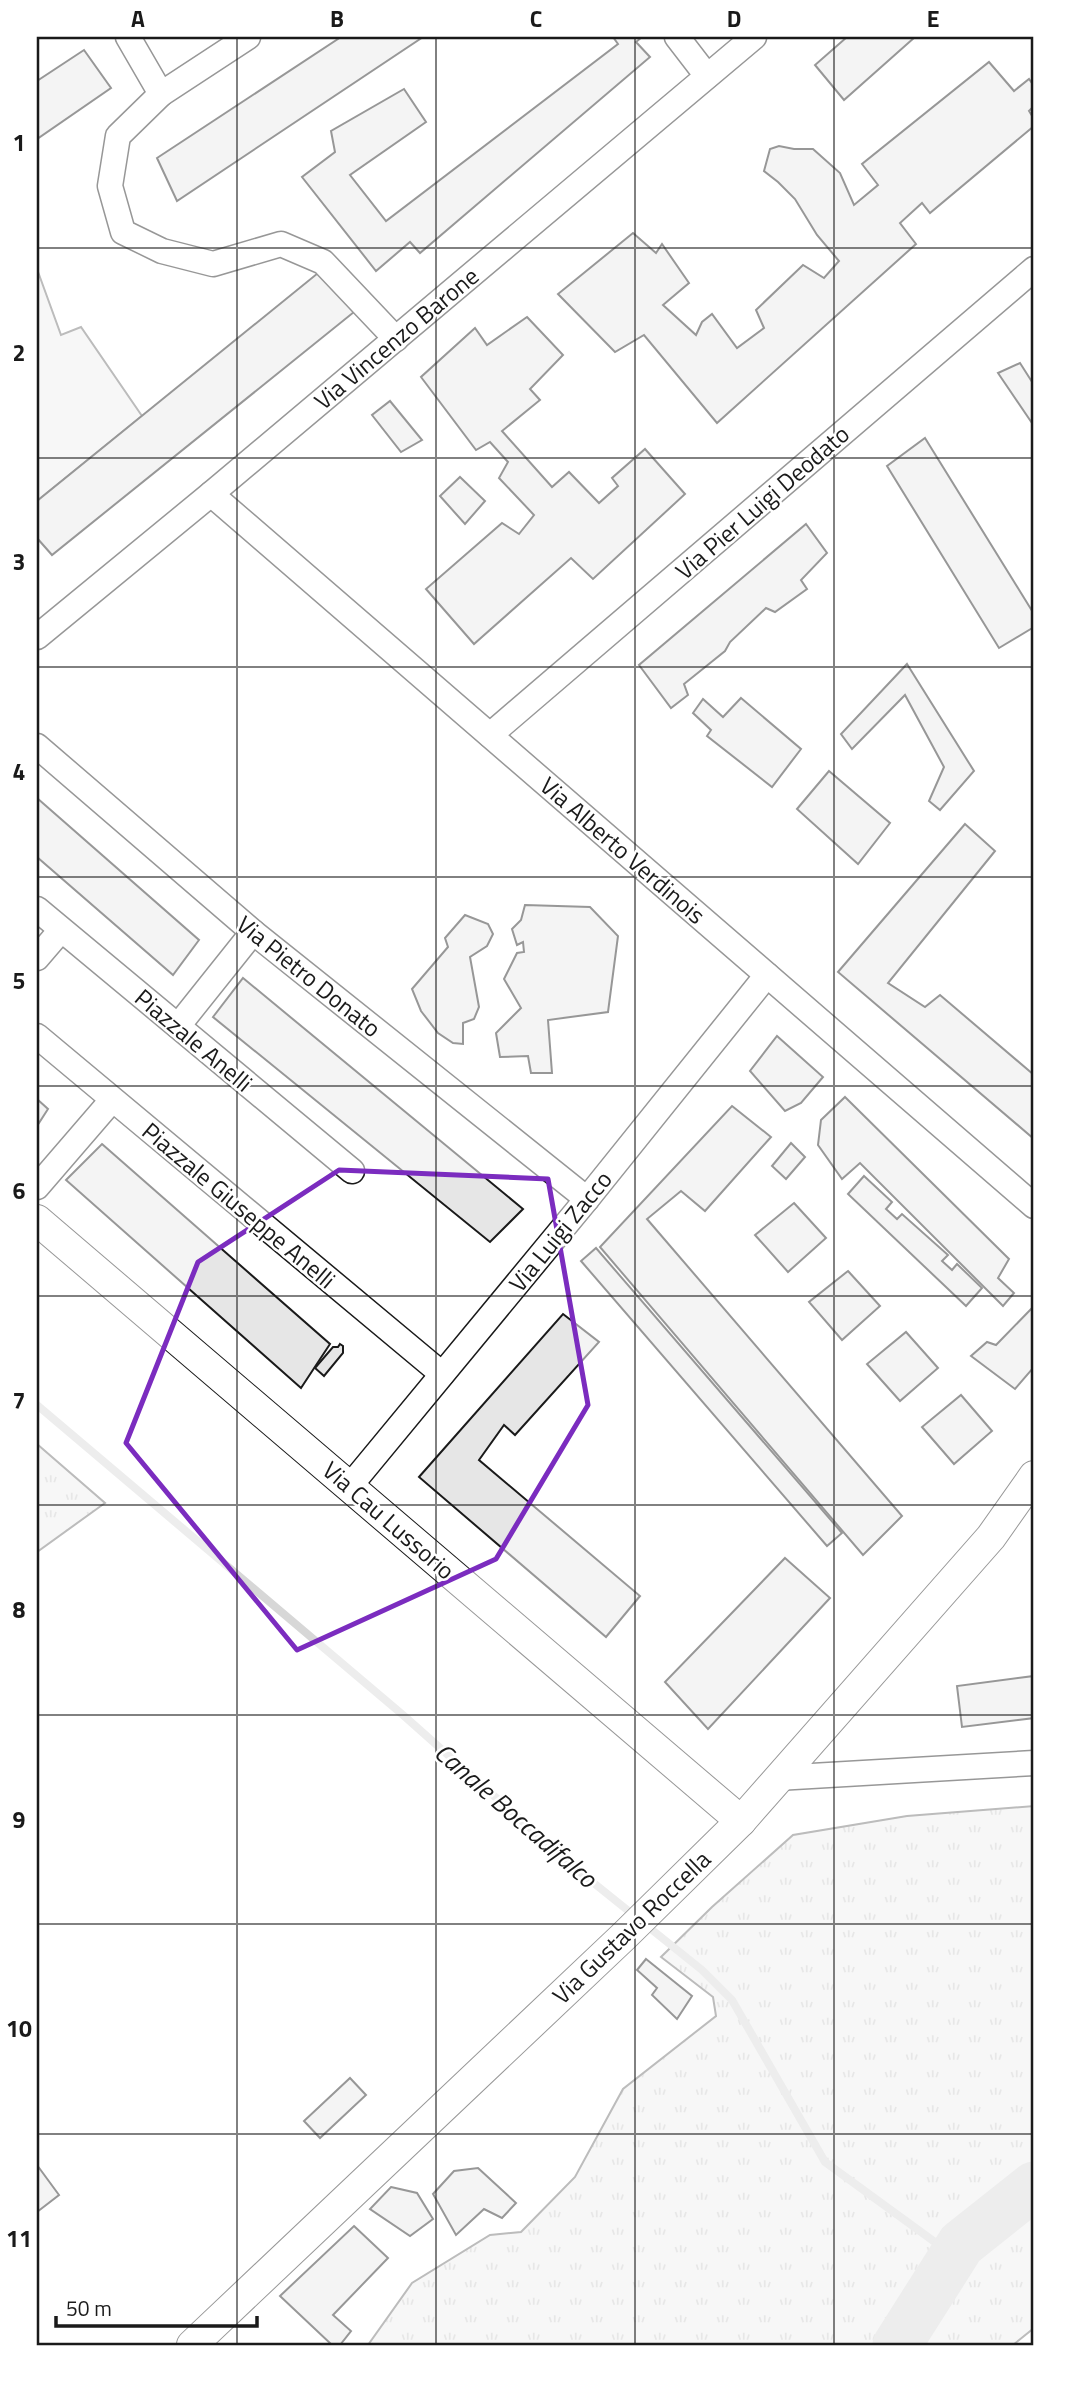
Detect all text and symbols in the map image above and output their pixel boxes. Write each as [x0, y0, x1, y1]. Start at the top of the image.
text: A [131, 1, 145, 36]
text: B [330, 1, 344, 36]
text: C [530, 1, 542, 36]
text: D [727, 1, 741, 36]
text: E [927, 1, 939, 36]
text: 1 [13, 125, 25, 160]
street label: Via Vincenzo Barone [306, 258, 486, 418]
text: 2 [13, 335, 25, 370]
street label: Via Pier Luigi Deodato [667, 416, 857, 588]
text: 3 [13, 544, 25, 579]
text: 4 [13, 754, 25, 789]
street label: Via Alberto Verdinois [532, 768, 714, 932]
street label: Via Pietro Donato [229, 906, 389, 1046]
text: 5 [13, 963, 25, 998]
street label: Piazzale Anelli [127, 980, 261, 1100]
street label: Piazzale Giuseppe Anelli [134, 1113, 344, 1297]
street label: Via Luigi Zacco [500, 1163, 620, 1299]
text: 6 [13, 1173, 26, 1208]
text: 7 [13, 1383, 25, 1418]
street label: Via Cau Lussorio [315, 1452, 463, 1588]
text: 8 [13, 1592, 26, 1627]
water label: Canale Boccadifalco [426, 1733, 607, 1898]
text: 9 [13, 1802, 26, 1837]
street label: Via Gustavo Roccella [544, 1842, 718, 2012]
text: 10 [6, 2011, 32, 2046]
text: 11 [6, 2221, 32, 2256]
scale bar [56, 2284, 257, 2328]
text: 50 m [66, 2292, 112, 2324]

